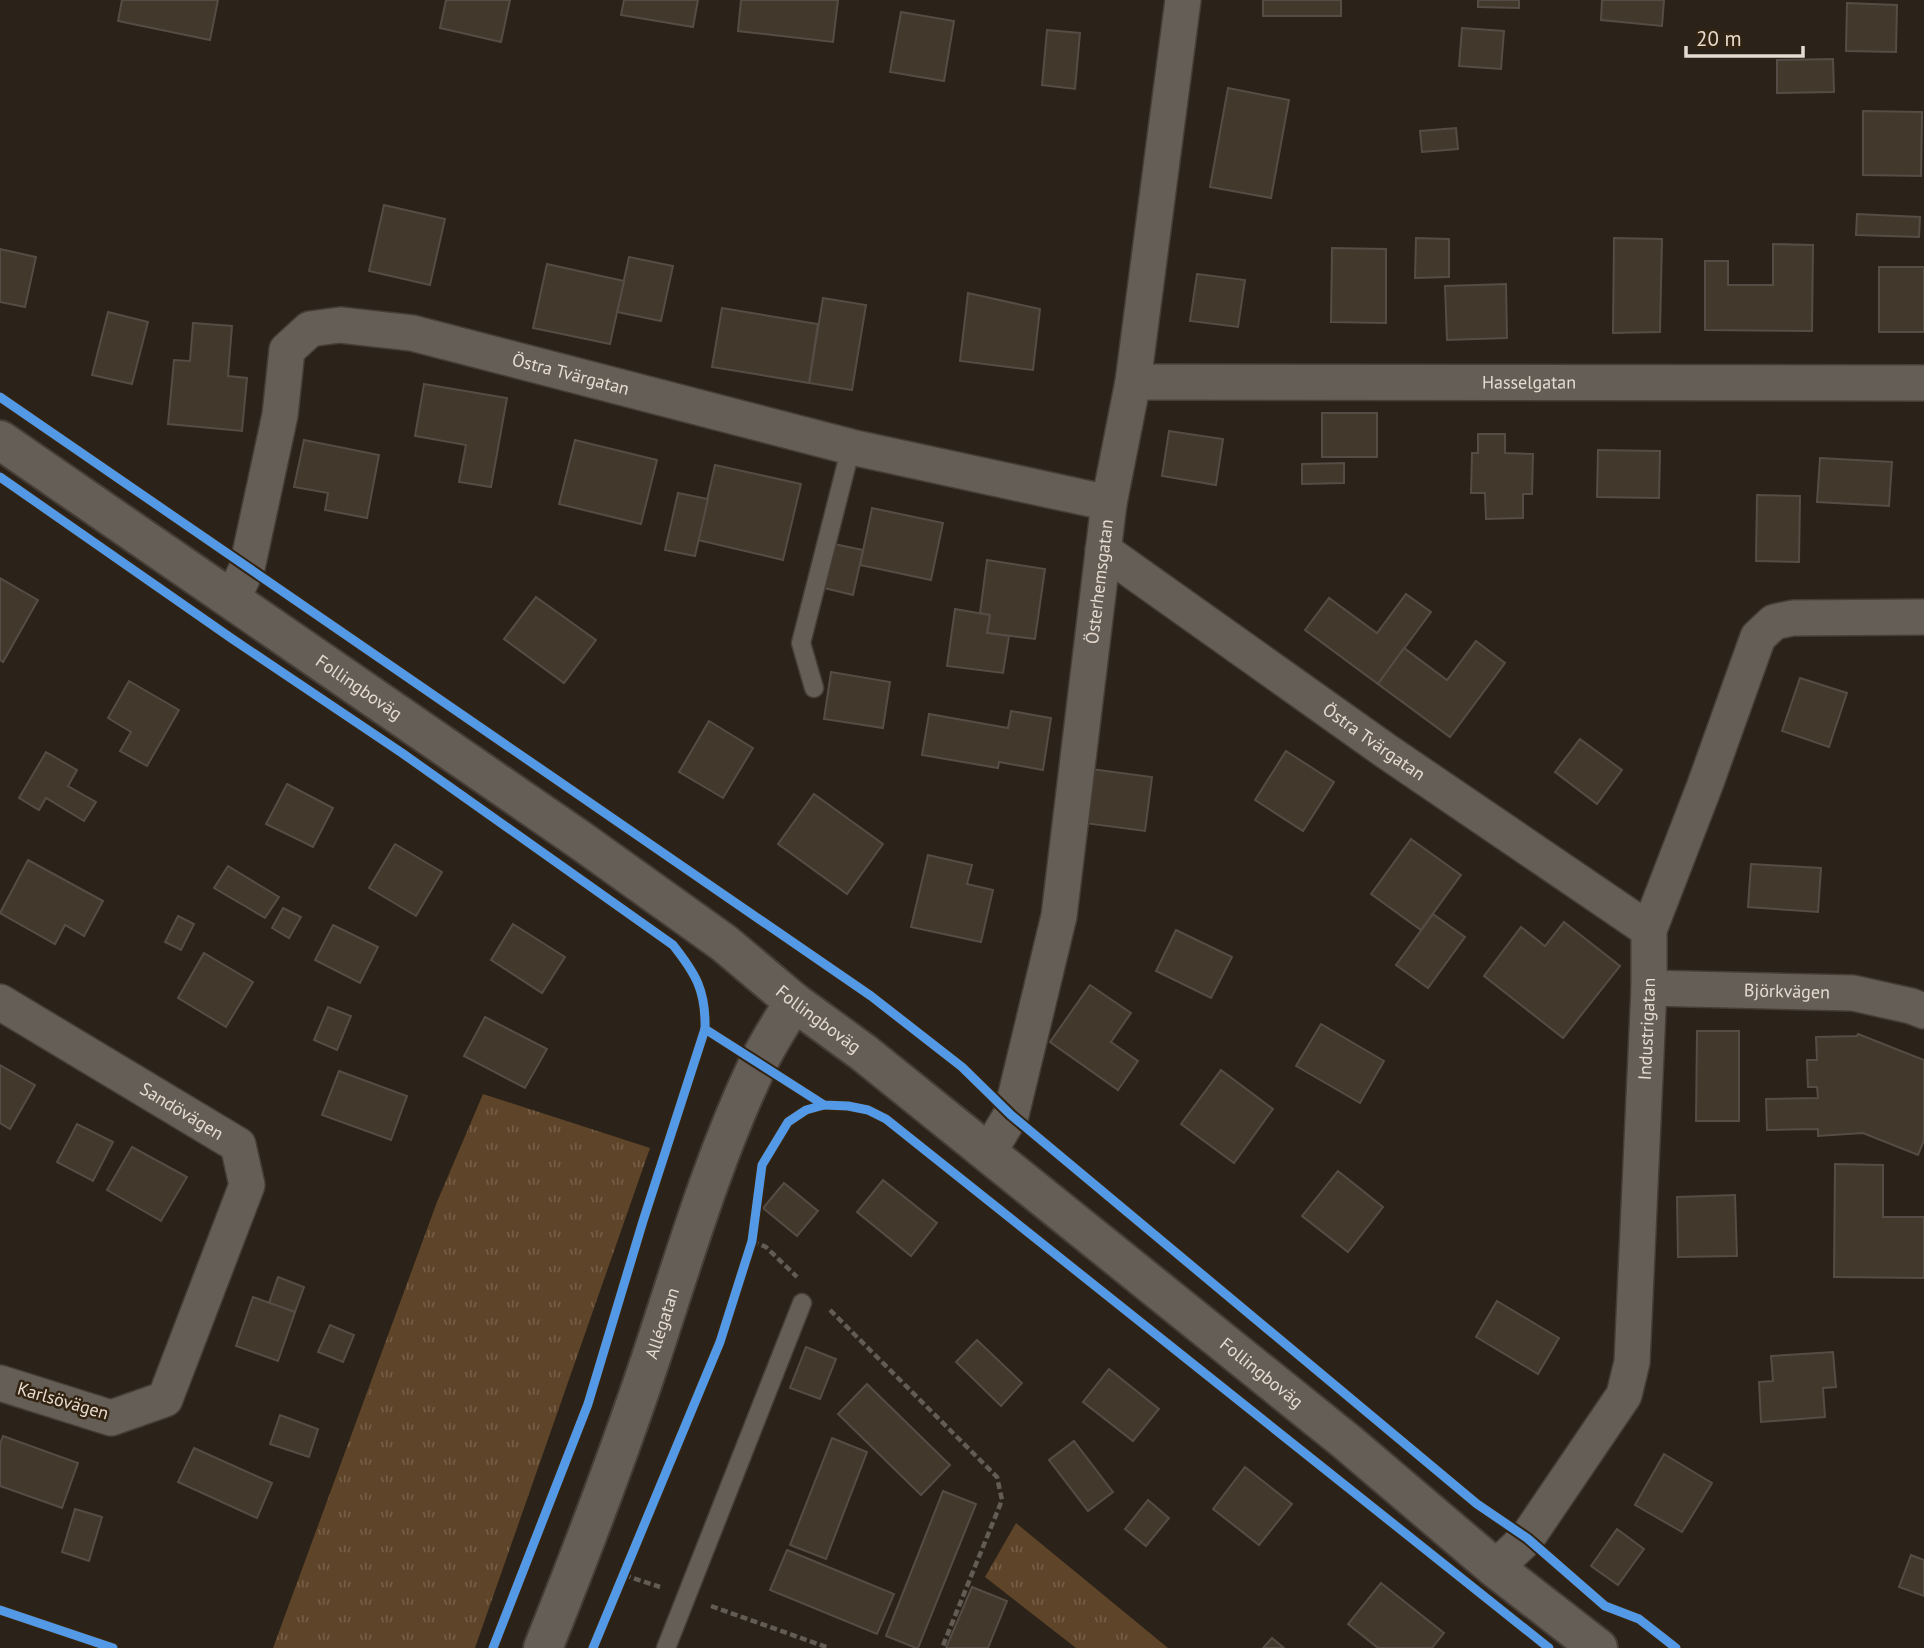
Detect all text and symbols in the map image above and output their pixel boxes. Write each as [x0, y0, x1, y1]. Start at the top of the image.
scale bar [1686, 14, 1803, 58]
text: 20 m [1696, 25, 1742, 52]
street label: Östra Tvärgatan [510, 347, 632, 400]
street label: Hasselgatan [1482, 370, 1576, 394]
street label: Österhemsgatan [1080, 518, 1118, 645]
street label: Follingboväg [311, 649, 407, 725]
street label: Östra Tvärgatan [1318, 698, 1430, 785]
street label: Industrigatan [1633, 978, 1660, 1081]
street label: Björkvägen [1744, 978, 1830, 1003]
street label: Follingboväg [771, 980, 866, 1058]
street label: Sandövägen [136, 1077, 228, 1145]
street label: Allégatan [640, 1285, 684, 1362]
street label: Follingboväg [1215, 1332, 1308, 1413]
street label: Karlsövägen [15, 1377, 112, 1425]

